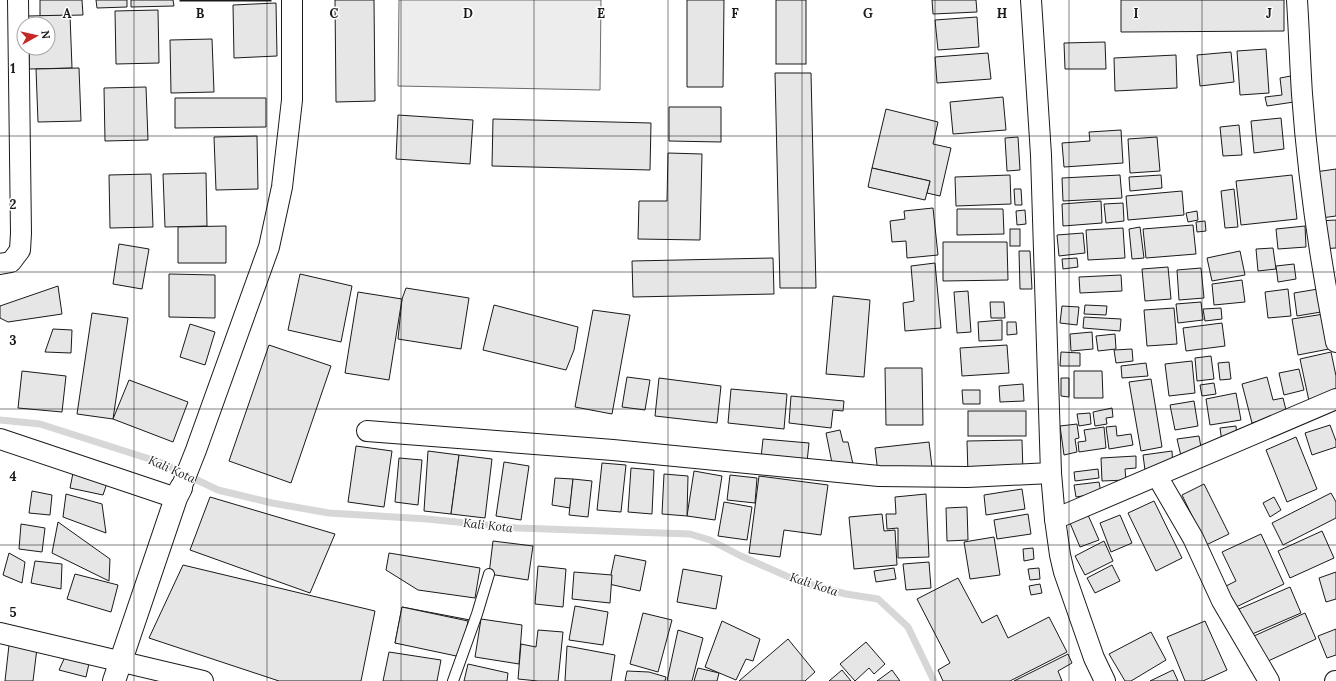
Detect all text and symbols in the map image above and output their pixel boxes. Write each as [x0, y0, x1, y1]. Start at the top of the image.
text: A [63, 5, 72, 22]
text: B [196, 5, 205, 22]
text: C [330, 5, 339, 22]
text: D [463, 5, 473, 22]
text: E [597, 5, 605, 22]
text: F [731, 5, 739, 22]
text: G [863, 5, 873, 22]
text: H [997, 5, 1007, 22]
text: I [1133, 5, 1139, 22]
text: J [1266, 5, 1272, 22]
north arrow [16, 16, 56, 56]
text: N [38, 29, 53, 40]
text: 1 [10, 60, 16, 77]
text: 2 [10, 196, 17, 213]
text: 3 [9, 332, 17, 349]
water label: Kali Kota [146, 452, 198, 486]
text: 4 [9, 468, 17, 485]
water label: Kali Kota [462, 515, 514, 535]
water label: Kali Kota [788, 569, 840, 599]
text: 5 [9, 604, 17, 621]

